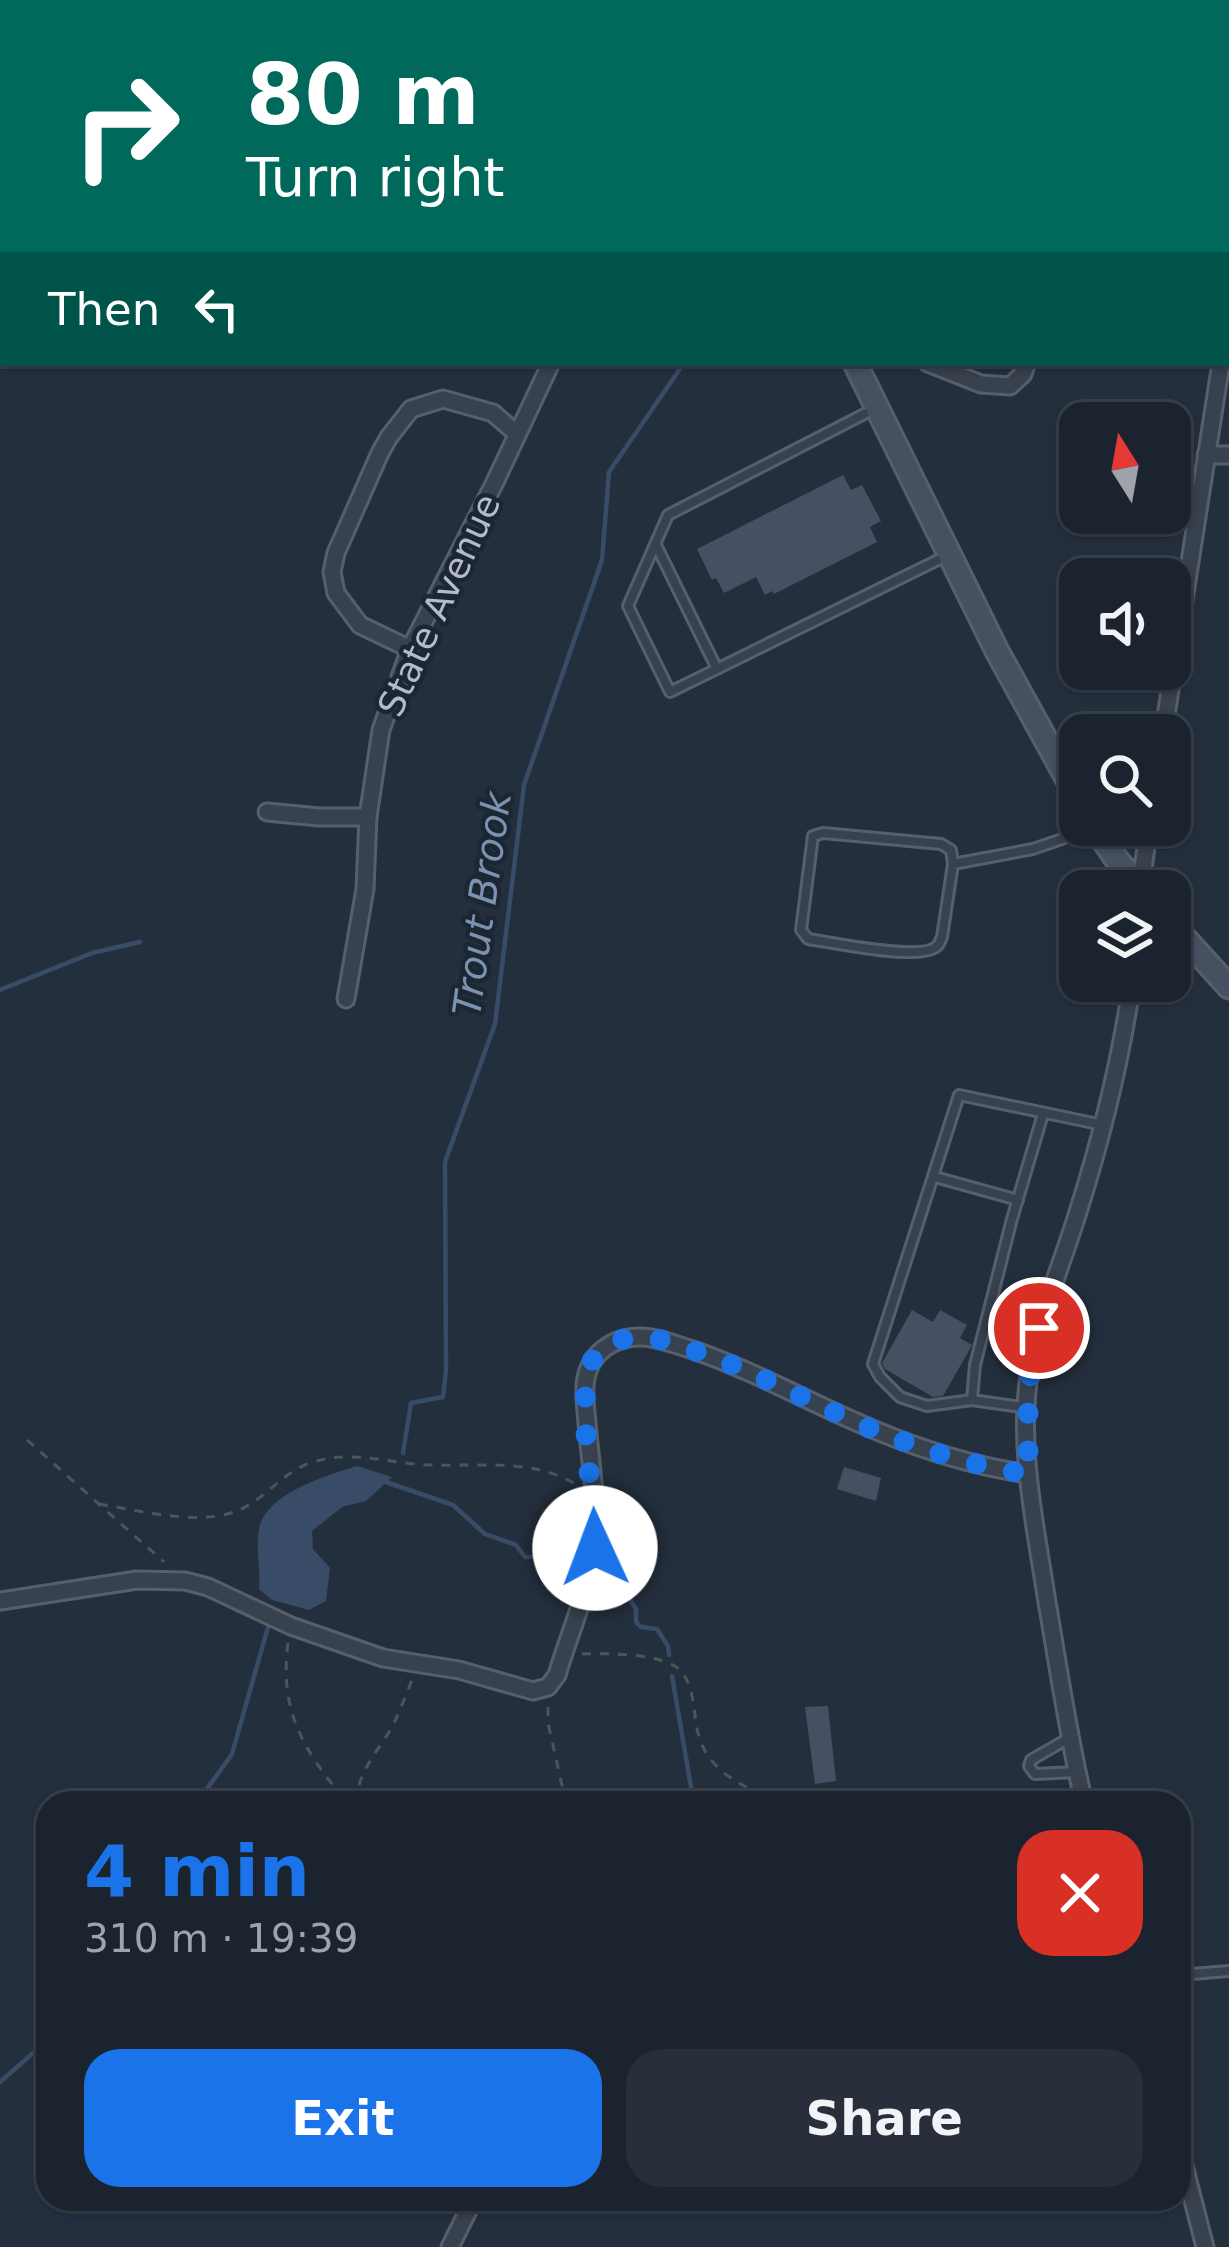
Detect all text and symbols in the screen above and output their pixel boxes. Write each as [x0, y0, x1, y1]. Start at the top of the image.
text: 80 m [246, 46, 480, 144]
icon: right [48, 48, 204, 204]
text: Turn right [246, 146, 505, 209]
icon: left [184, 276, 250, 342]
text: Then [48, 283, 160, 336]
north arrow [1059, 402, 1191, 534]
map controls [1059, 402, 1191, 1002]
street label: State Avenue [370, 487, 508, 723]
button: sound [1059, 558, 1191, 690]
button: search [1059, 714, 1191, 846]
water label: Trout Brook [444, 787, 520, 1019]
button: layers [1059, 870, 1191, 1002]
pin [988, 1277, 1090, 1379]
icon: arrive [1006, 1295, 1072, 1361]
position arrow [532, 1485, 658, 1611]
text: 4 min [84, 1829, 310, 1913]
button: close [1017, 1830, 1143, 1956]
text: 310 m · 19:39 [84, 1916, 358, 1961]
button: Exit [84, 2049, 602, 2187]
button: Share [626, 2049, 1143, 2187]

